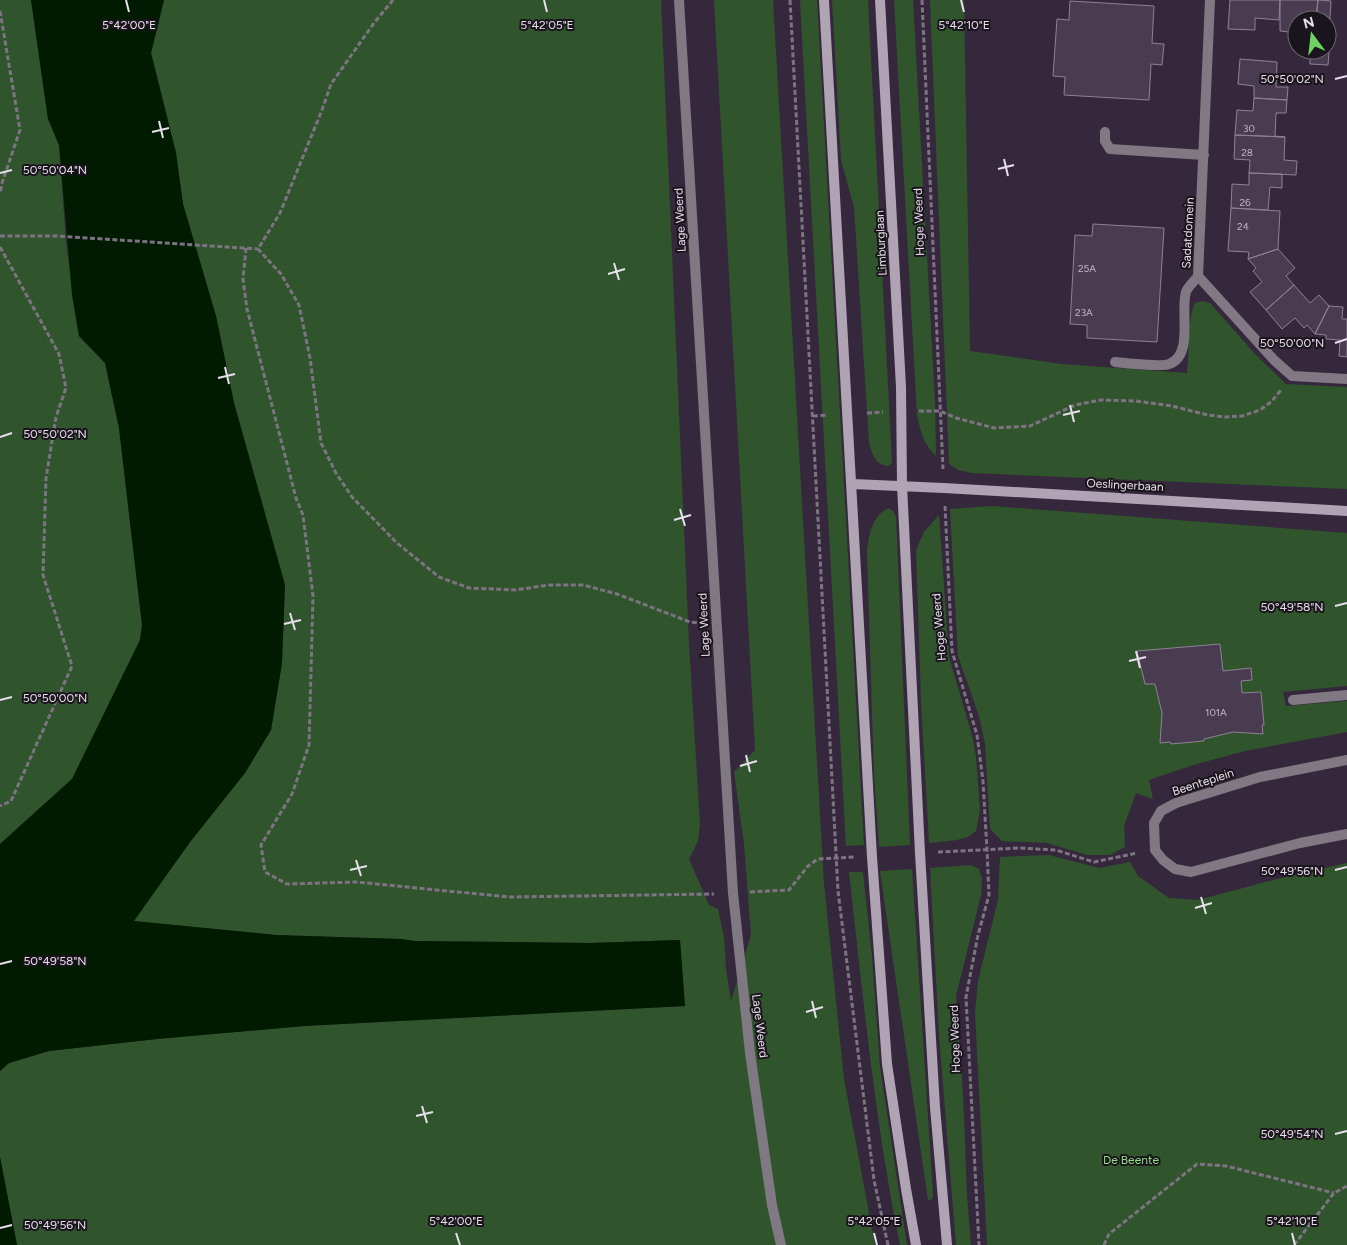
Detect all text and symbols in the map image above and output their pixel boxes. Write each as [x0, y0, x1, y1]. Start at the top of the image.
north arrow [1287, 10, 1337, 60]
text: N [1301, 13, 1316, 33]
text: 5°42'00"E [102, 18, 156, 32]
text: 5°42'05"E [520, 18, 574, 32]
text: 5°42'10"E [938, 18, 990, 32]
text: 50°50'02"N [1260, 72, 1324, 86]
house number: 30 [1243, 122, 1255, 135]
house number: 28 [1241, 146, 1253, 159]
text: 50°50'04"N [23, 163, 87, 177]
street label: Lage Weerd [671, 188, 689, 252]
street label: Hoge Weerd [911, 188, 927, 256]
house number: 26 [1239, 196, 1251, 209]
street label: Sadatdomein [1179, 197, 1197, 269]
street label: Limburglaan [872, 210, 890, 276]
house number: 24 [1237, 220, 1249, 233]
house number: 25A [1078, 262, 1096, 275]
house number: 23A [1075, 306, 1093, 319]
text: 50°50'00"N [1260, 336, 1324, 350]
text: 50°50'02"N [23, 427, 87, 441]
street label: Oeslingerbaan [1086, 476, 1164, 494]
street label: Lage Weerd [695, 593, 713, 657]
street label: Hoge Weerd [929, 593, 949, 661]
text: 50°49'58"N [1260, 600, 1324, 614]
text: 50°50'00"N [23, 691, 87, 705]
house number: 101A [1205, 706, 1227, 719]
street label: Beenteplein [1170, 765, 1236, 799]
text: 50°49'56"N [1261, 864, 1323, 878]
text: 50°49'58"N [23, 954, 87, 968]
street label: Lage Weerd [749, 993, 771, 1059]
street label: Hoge Weerd [947, 1005, 963, 1073]
text: 50°49'54"N [1260, 1127, 1324, 1141]
park label: De Beente [1103, 1153, 1159, 1167]
text: 5°42'00"E [429, 1214, 483, 1228]
text: 5°42'05"E [847, 1214, 901, 1228]
text: 5°42'10"E [1266, 1214, 1318, 1228]
text: 50°49'56"N [24, 1218, 86, 1232]

